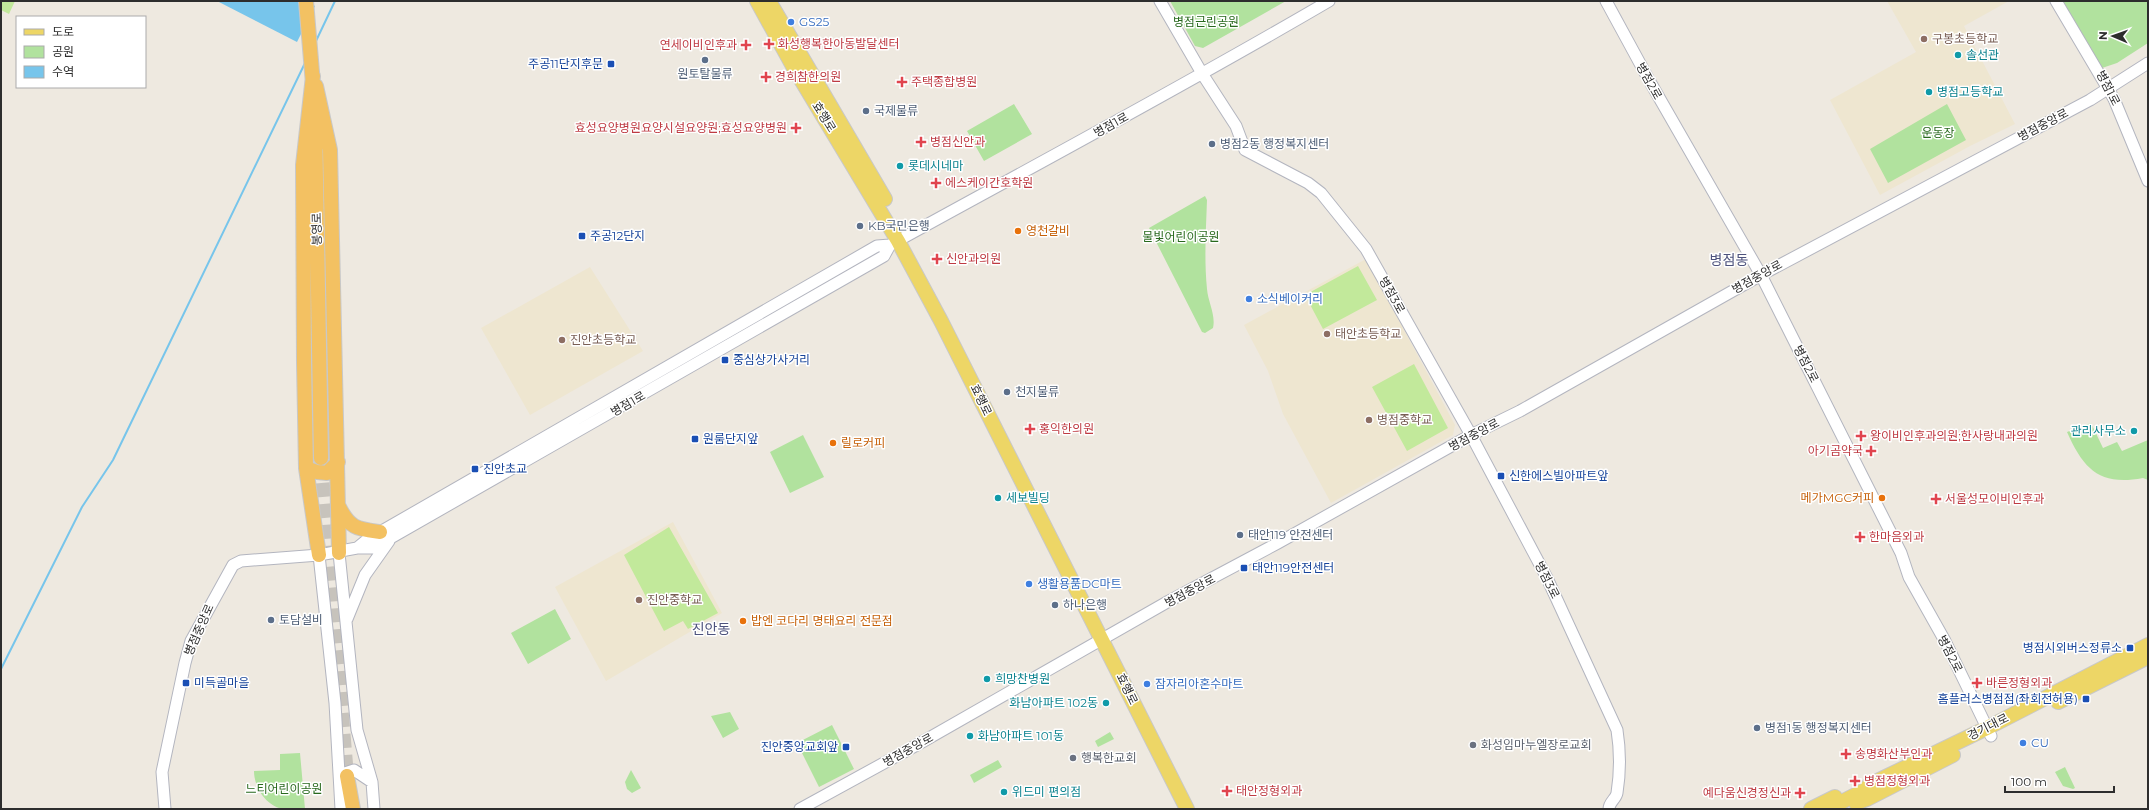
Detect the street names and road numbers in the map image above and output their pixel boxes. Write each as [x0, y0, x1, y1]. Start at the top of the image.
street label: 병점2로 [1633, 60, 1666, 102]
street label: 병점1로 [2093, 68, 2124, 108]
street label: 효행로 [809, 99, 840, 135]
street label: 병점중앙로 [2015, 105, 2071, 144]
street label: 병점1로 [1091, 109, 1131, 140]
street label: 봉영로 [309, 212, 324, 246]
street label: 병점중앙로 [1729, 257, 1785, 297]
street label: 병점3로 [1376, 274, 1409, 316]
street label: 병점2로 [1791, 343, 1822, 385]
street label: 효행로 [967, 382, 995, 418]
street label: 병점1로 [608, 388, 648, 419]
street label: 병점중앙로 [1446, 415, 1502, 454]
street label: 병점3로 [1532, 559, 1563, 601]
street label: 병점중앙로 [1162, 571, 1218, 610]
street label: 병점중앙로 [180, 602, 217, 658]
street label: 병점2로 [1935, 633, 1966, 675]
street label: 효행로 [1113, 671, 1141, 707]
street label: 경기대로 [1965, 710, 2011, 743]
street label: 병점중앙로 [880, 730, 936, 770]

